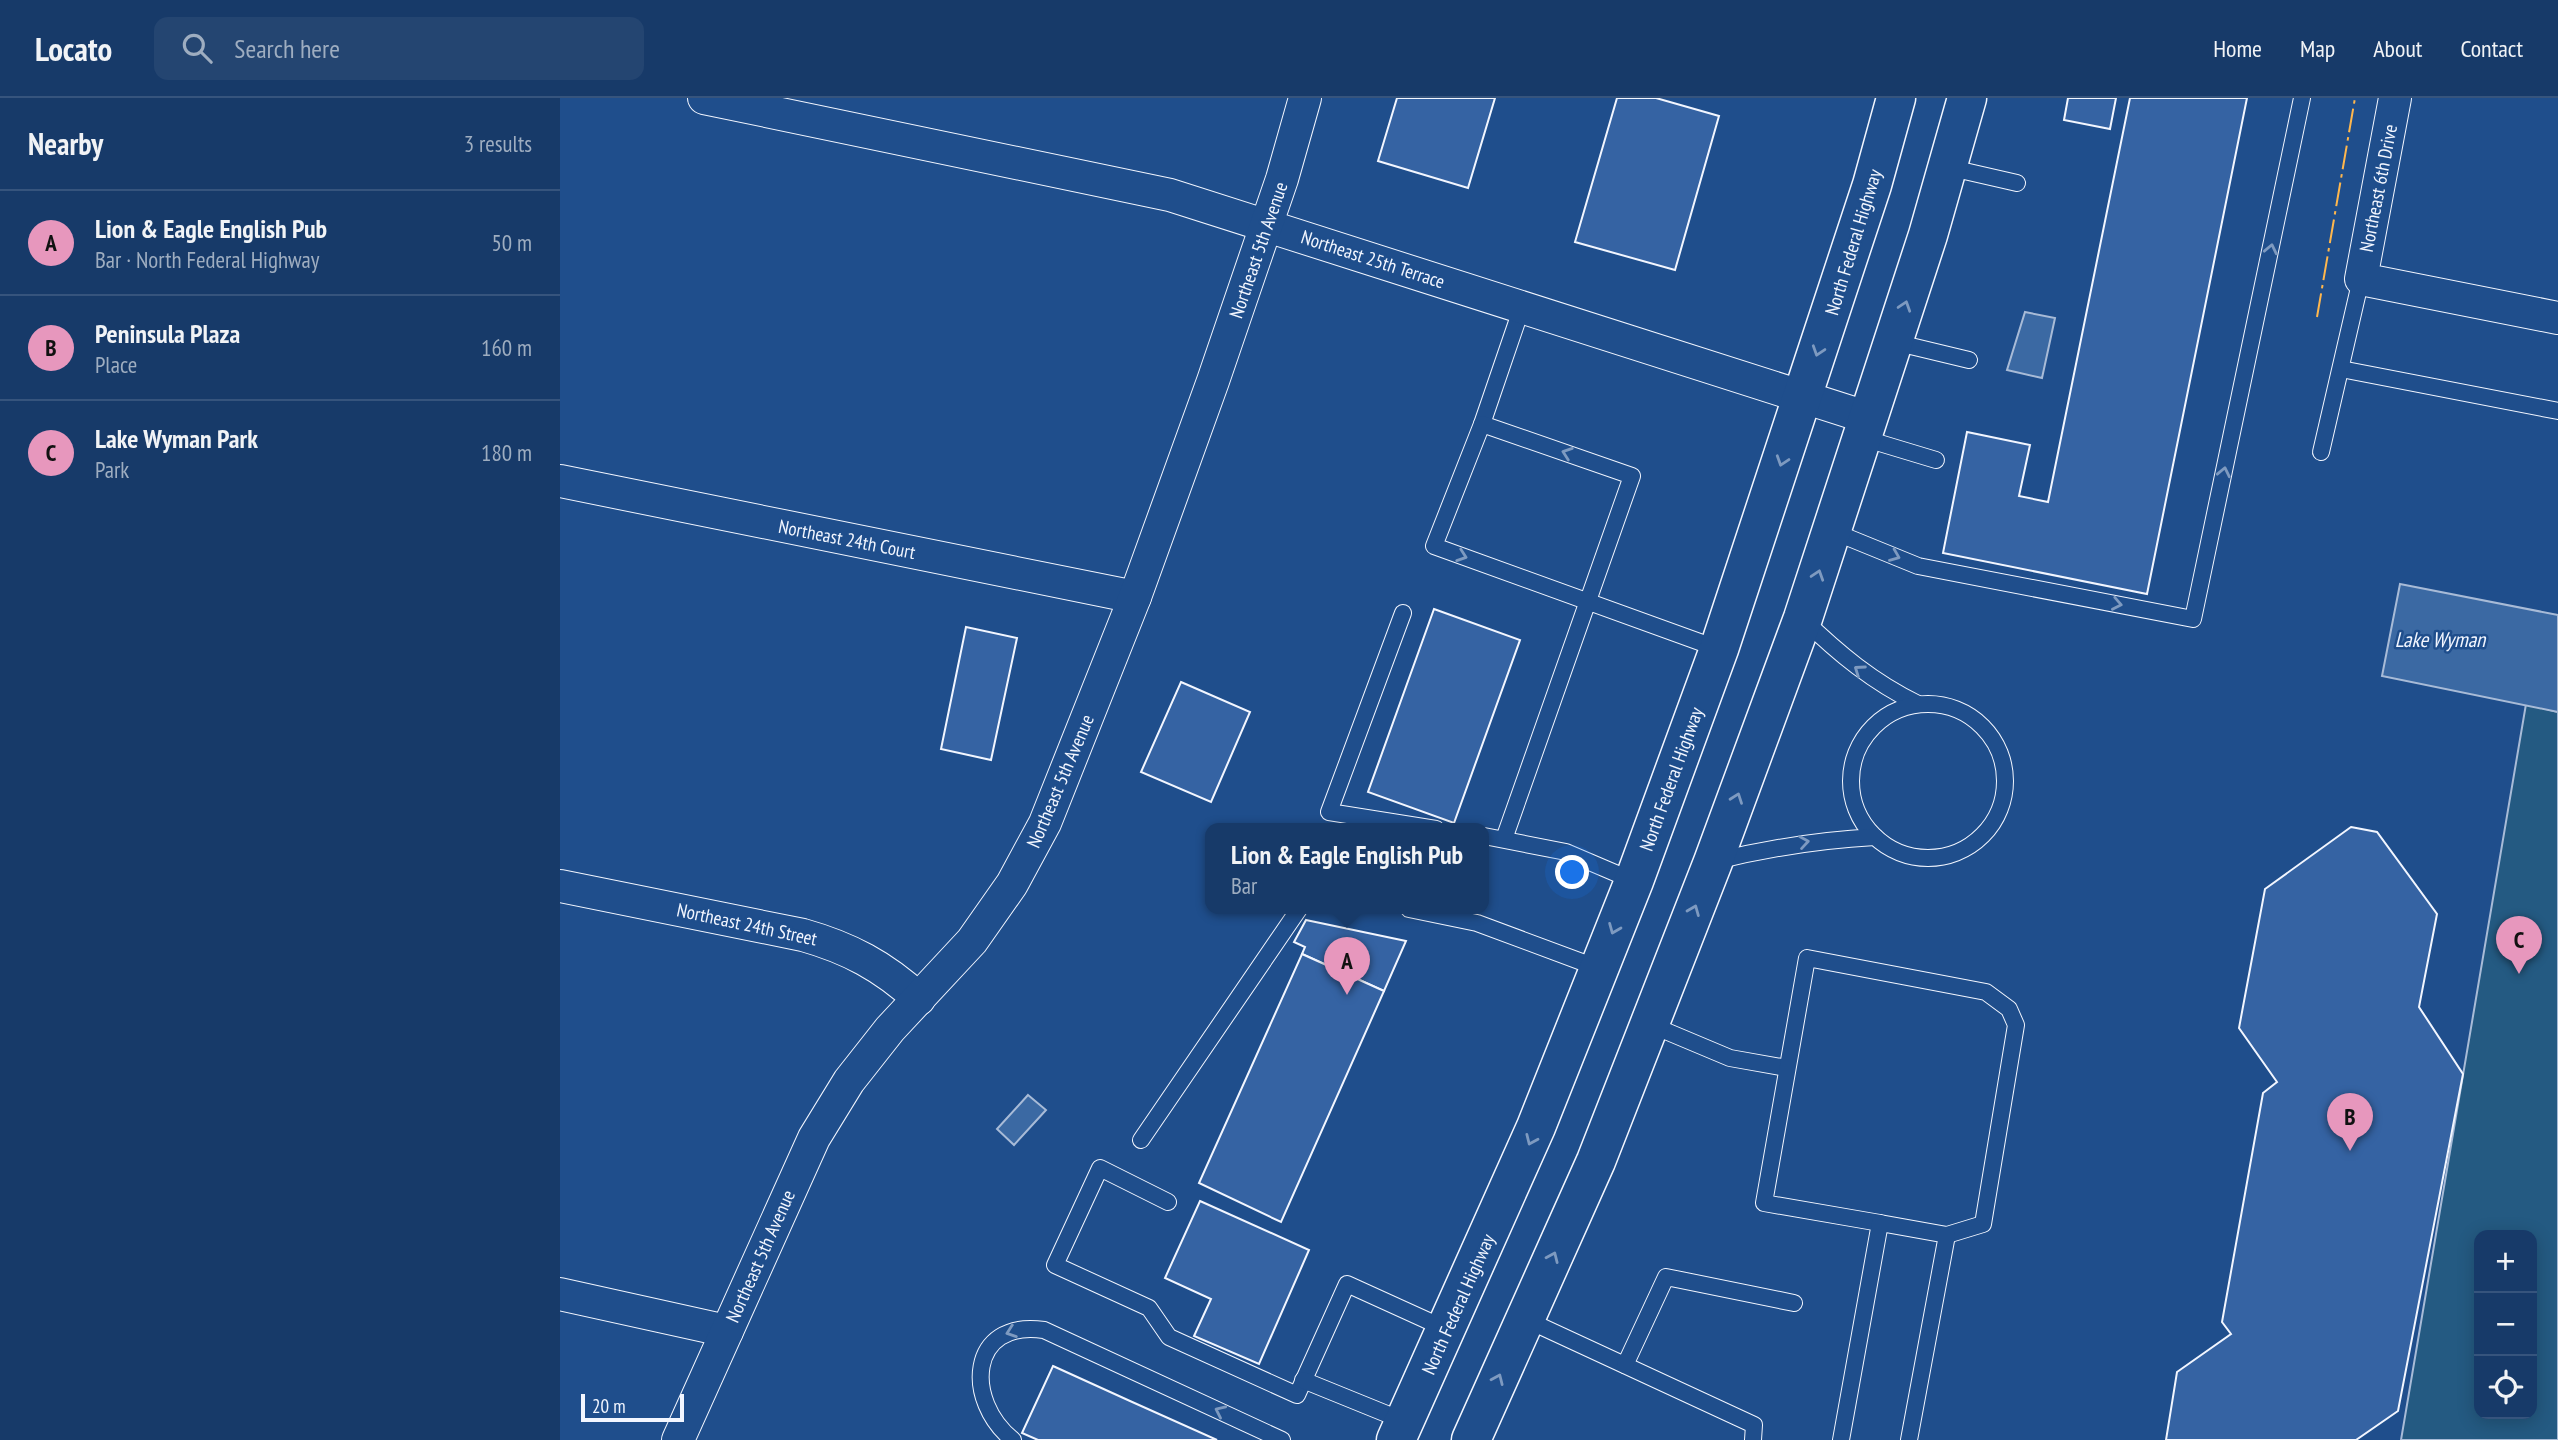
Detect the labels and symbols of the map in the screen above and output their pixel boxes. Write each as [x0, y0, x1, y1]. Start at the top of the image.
street label: Northeast 6th Drive [2354, 122, 2402, 254]
street label: North Federal Highway [1819, 165, 1887, 318]
street label: Northeast 5th Avenue [1223, 179, 1293, 321]
street label: Northeast 25th Terrace [1298, 224, 1448, 294]
one-way arrow [2262, 243, 2277, 255]
one-way arrow [1897, 301, 1911, 313]
one-way arrow [1812, 344, 1827, 356]
one-way arrow [1562, 447, 1574, 461]
one-way arrow [1776, 454, 1790, 467]
one-way arrow [2215, 466, 2230, 478]
street label: Northeast 24th Court [776, 514, 918, 564]
one-way arrow [1456, 548, 1468, 562]
one-way arrow [1889, 548, 1901, 562]
one-way arrow [1809, 569, 1824, 581]
one-way arrow [2111, 596, 2123, 611]
water label: Lake Wyman [2395, 626, 2487, 653]
one-way arrow [1854, 666, 1867, 678]
street label: North Federal Highway [1634, 703, 1708, 854]
street label: Northeast 5th Avenue [1021, 711, 1099, 851]
one-way arrow [1729, 792, 1743, 804]
one-way arrow [1798, 835, 1810, 850]
your location [1555, 855, 1589, 889]
street label: Northeast 24th Street [675, 897, 820, 951]
one-way arrow [1686, 904, 1700, 917]
pin: C [2496, 916, 2542, 974]
one-way arrow [1609, 922, 1623, 934]
pin: A [1324, 937, 1370, 995]
pin: B [2327, 1093, 2373, 1151]
one-way arrow [1525, 1133, 1539, 1145]
street label: Northeast 5th Avenue [720, 1186, 800, 1326]
street label: North Federal Highway [1416, 1229, 1500, 1378]
one-way arrow [1545, 1251, 1559, 1264]
one-way arrow [1006, 1324, 1018, 1338]
one-way arrow [1490, 1374, 1504, 1387]
scale bar [581, 1391, 684, 1423]
one-way arrow [1215, 1405, 1227, 1419]

